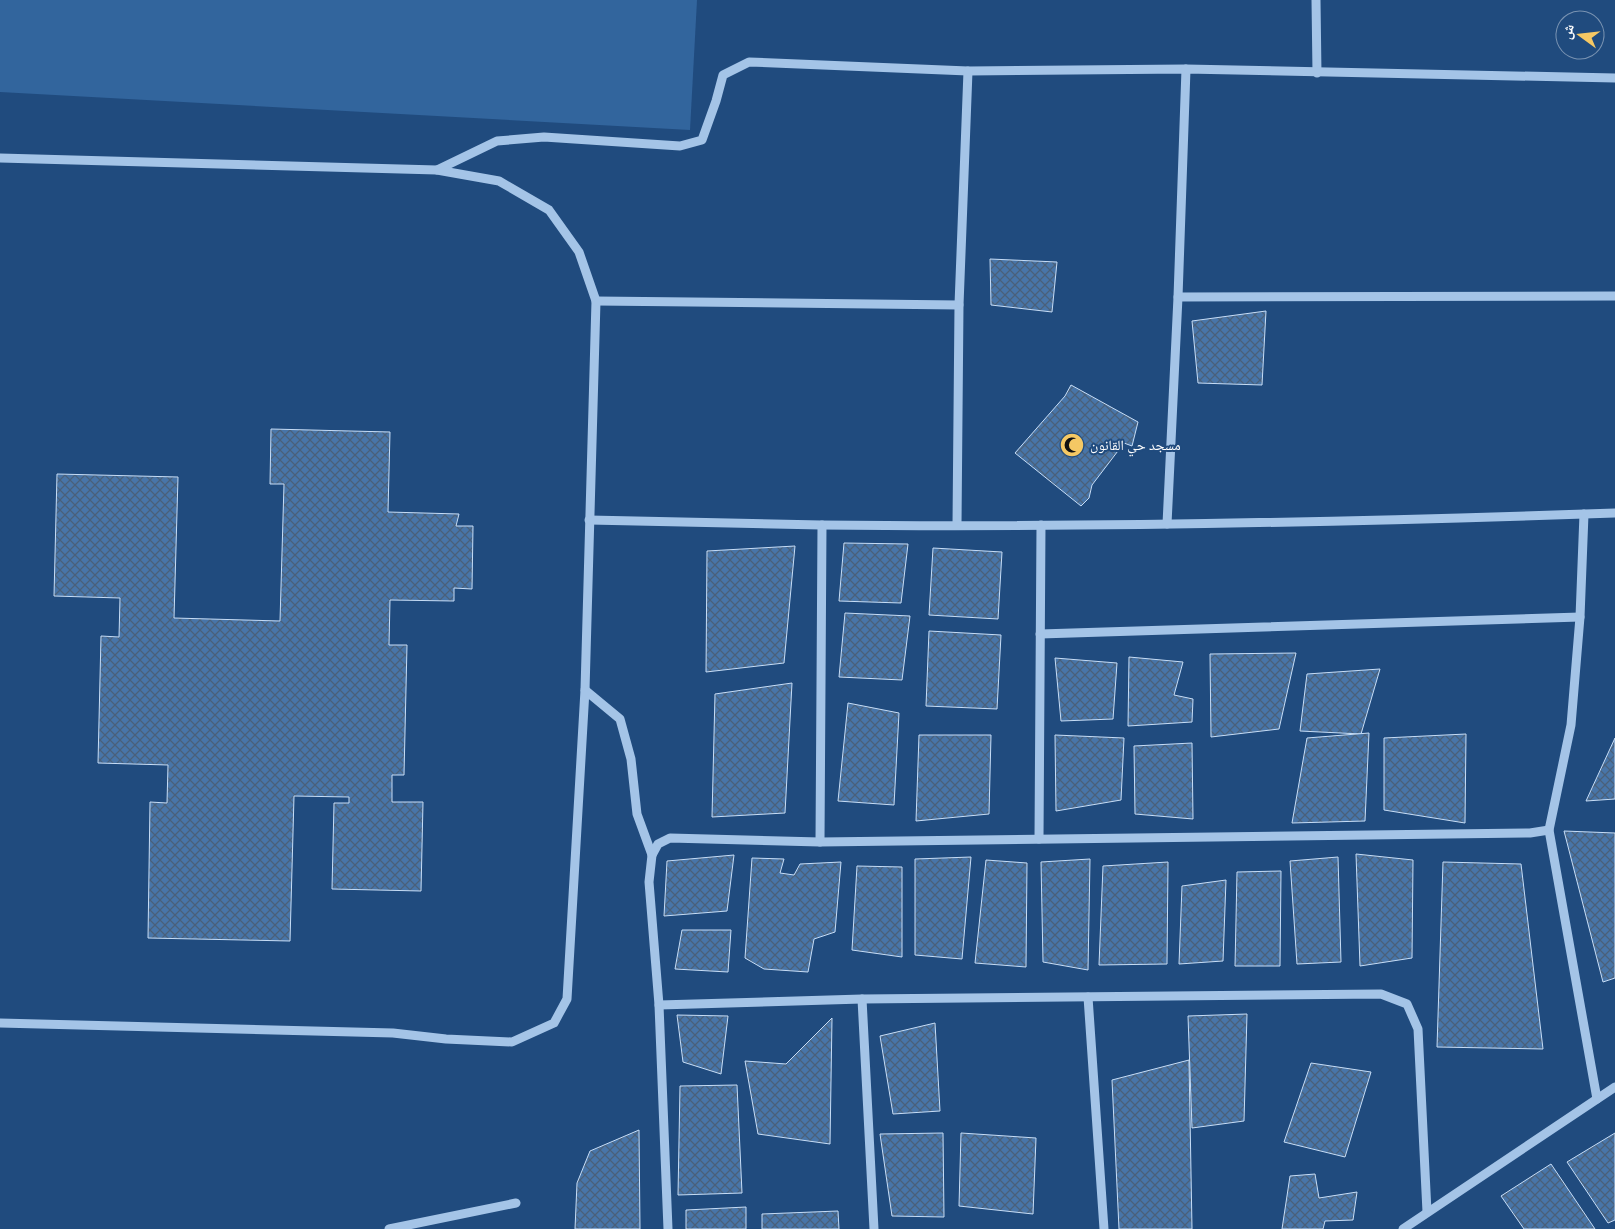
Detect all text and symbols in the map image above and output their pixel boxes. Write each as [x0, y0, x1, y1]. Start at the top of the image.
north arrow [1555, 10, 1605, 60]
text: ش [1559, 23, 1579, 41]
mosque icon: مسجد حي القانون [1059, 432, 1085, 458]
place label: مسجد حي القانون [1090, 438, 1181, 457]

